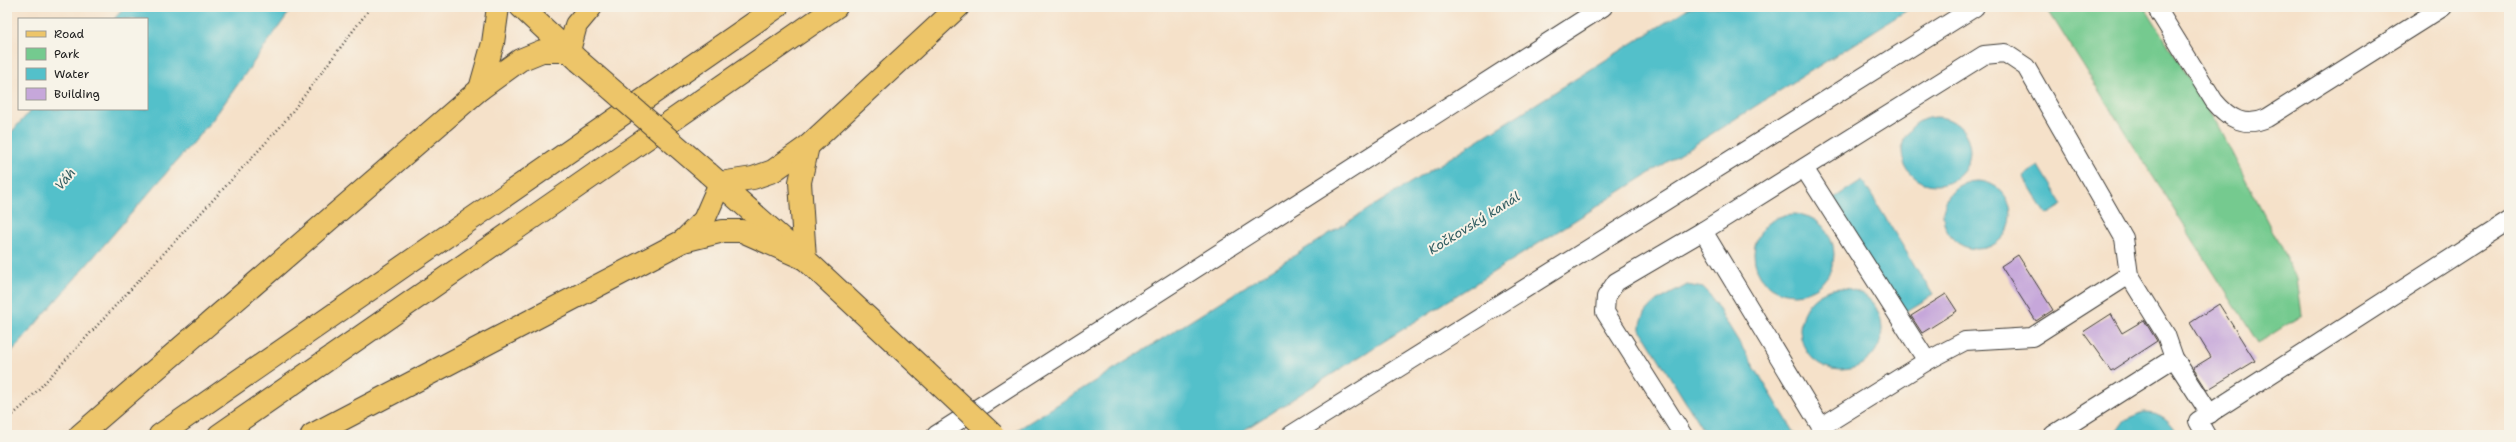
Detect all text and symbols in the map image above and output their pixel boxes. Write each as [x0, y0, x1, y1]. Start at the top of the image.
legend [18, 18, 148, 110]
text: Road [54, 26, 85, 42]
text: Park [54, 46, 80, 62]
text: Water [54, 66, 90, 82]
text: Building [54, 86, 100, 102]
water label: Váh [51, 164, 79, 194]
water label: Kočkovský kanál [1425, 188, 1523, 258]

